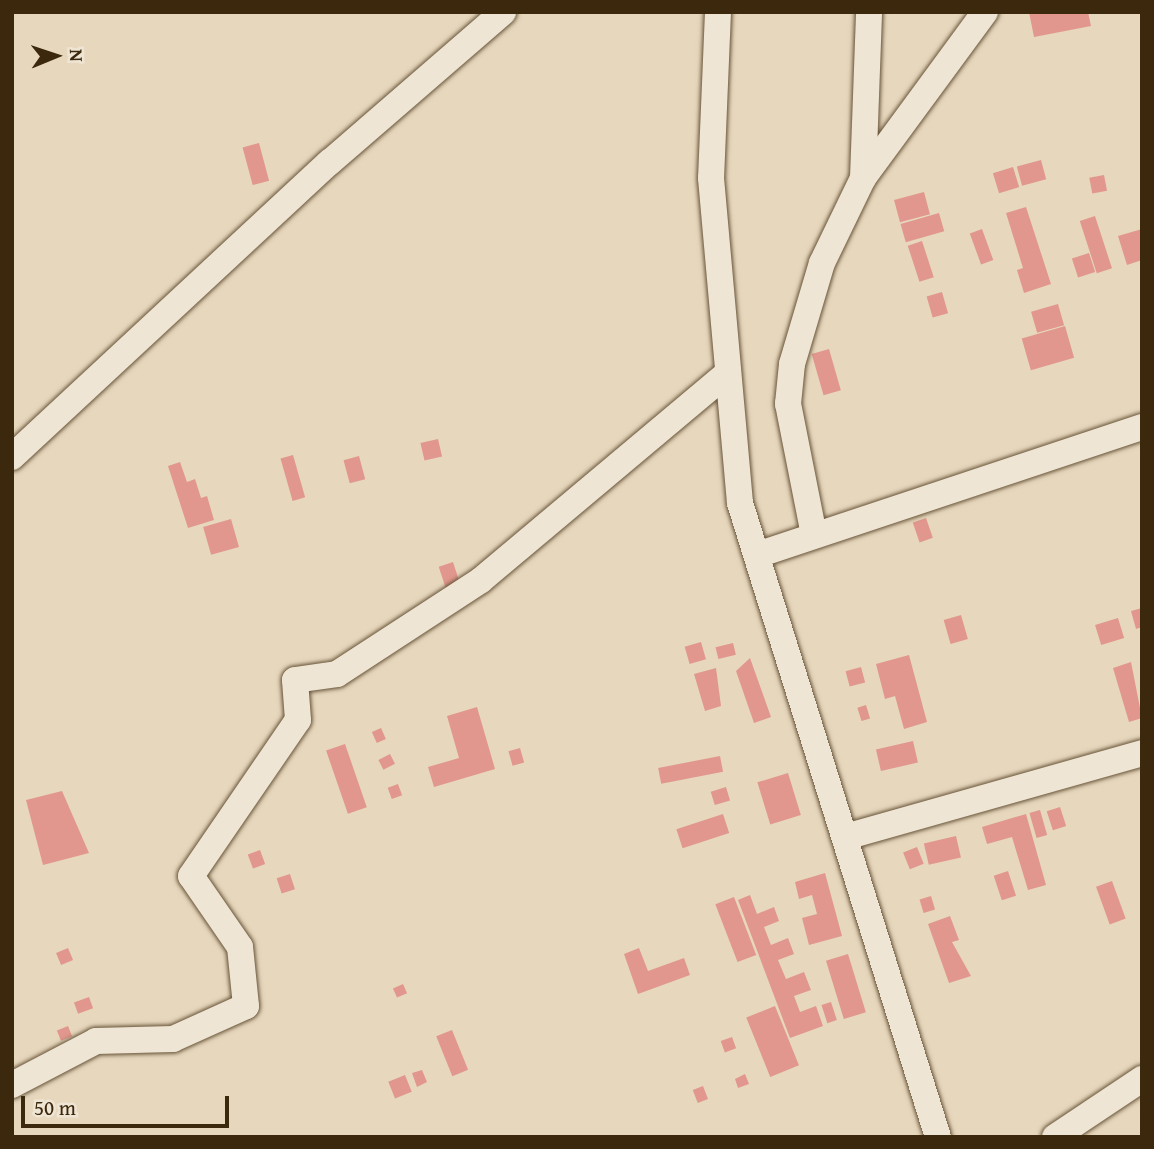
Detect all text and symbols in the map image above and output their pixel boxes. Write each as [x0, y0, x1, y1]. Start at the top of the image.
north arrow [21, 21, 91, 91]
text: N [63, 48, 91, 62]
scale bar [24, 1082, 233, 1126]
text: 50 m [34, 1092, 76, 1123]

